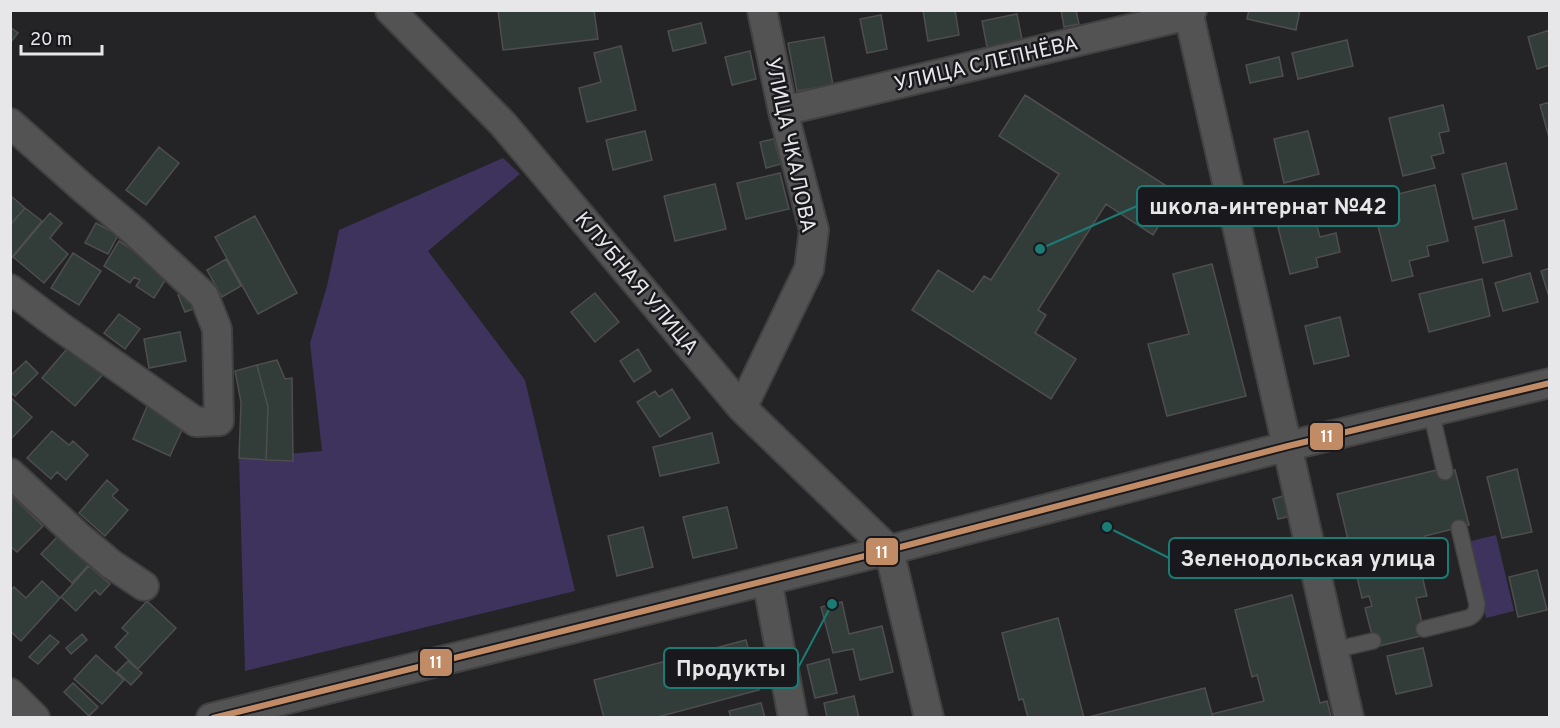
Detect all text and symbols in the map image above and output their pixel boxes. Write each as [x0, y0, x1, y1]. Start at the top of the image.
scale bar [21, 18, 102, 56]
text: 20 m [30, 29, 72, 52]
street label: УЛИЦА СЛЕПНЁВА [892, 30, 1081, 99]
street label: УЛИЦА ЧКАЛОВА [758, 55, 821, 235]
callout: школа-интернат №42 [1137, 186, 1399, 226]
text: школа-интернат №42 [1149, 195, 1387, 222]
street label: КЛУБНАЯ УЛИЦА [568, 207, 704, 361]
line badge: 11 [1309, 422, 1344, 451]
text: 11 [1321, 428, 1333, 448]
line badge: 11 [865, 537, 899, 566]
callout: Зеленодольская улица [1169, 538, 1448, 578]
text: 11 [876, 544, 888, 564]
text: Зеленодольская улица [1180, 547, 1436, 574]
line badge: 11 [419, 648, 453, 677]
callout: Продукты [664, 648, 798, 688]
text: 11 [430, 654, 442, 674]
text: Продукты [676, 657, 786, 684]

